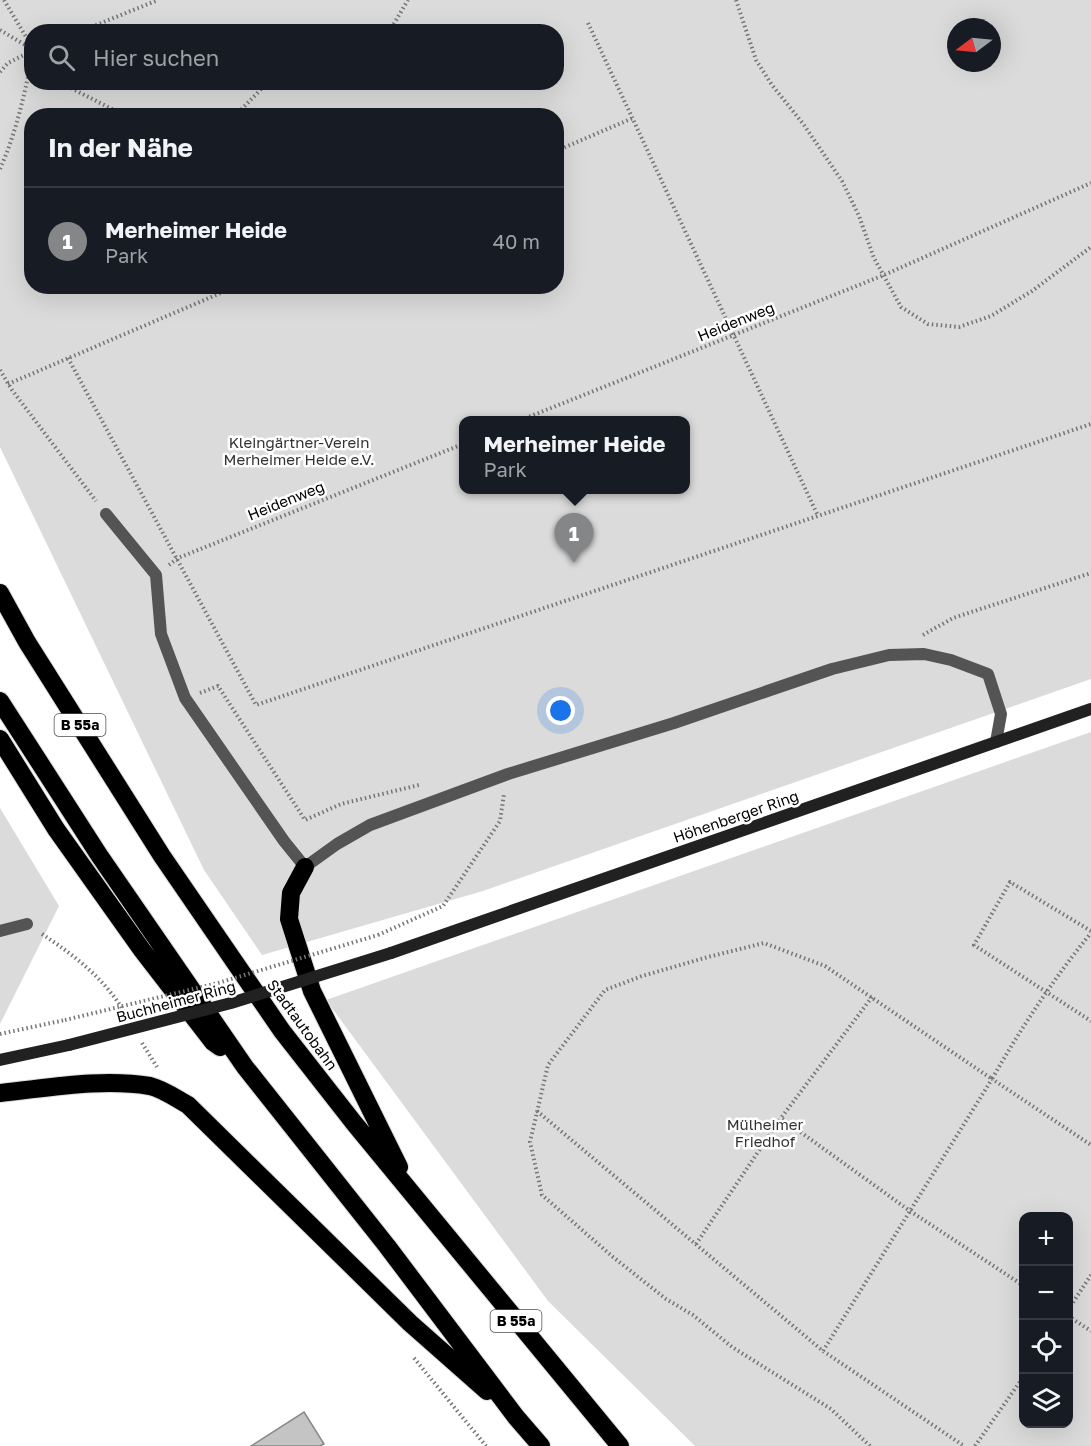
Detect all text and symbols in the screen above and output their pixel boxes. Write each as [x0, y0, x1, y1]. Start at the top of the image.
north arrow [947, 18, 1001, 72]
search box [24, 24, 564, 90]
icon: search [45, 41, 78, 74]
text: Hier suchen [93, 44, 219, 71]
text: In der Nähe [48, 132, 193, 163]
text: Merheimer Heide [105, 216, 287, 243]
text: 1 [62, 229, 73, 253]
text: 40 m [493, 229, 540, 253]
text: Park [105, 243, 148, 267]
street label: Heidenweg [695, 298, 777, 345]
popup [459, 416, 690, 494]
text: Merheimer Heide [483, 430, 666, 457]
park label: Kleingärtner-Verein Merheimer Heide e.V. [224, 433, 374, 468]
text: Park [483, 457, 527, 481]
street label: Heidenweg [245, 477, 327, 524]
pin: 1 [554, 514, 594, 563]
your location [546, 696, 575, 725]
road number: B 55a [54, 714, 106, 736]
street label: Höhenberger Ring [671, 786, 801, 846]
street label: Buchheimer Ring [114, 976, 237, 1026]
street label: Stadtautobahn [264, 976, 342, 1073]
park label: Mülheimer Friedhof [727, 1115, 803, 1150]
map controls [1019, 1212, 1073, 1428]
button: + [1019, 1212, 1073, 1266]
button: − [1019, 1266, 1073, 1320]
road number: B 55a [490, 1310, 542, 1332]
button: locate [1019, 1320, 1073, 1374]
button: layers [1019, 1374, 1073, 1428]

